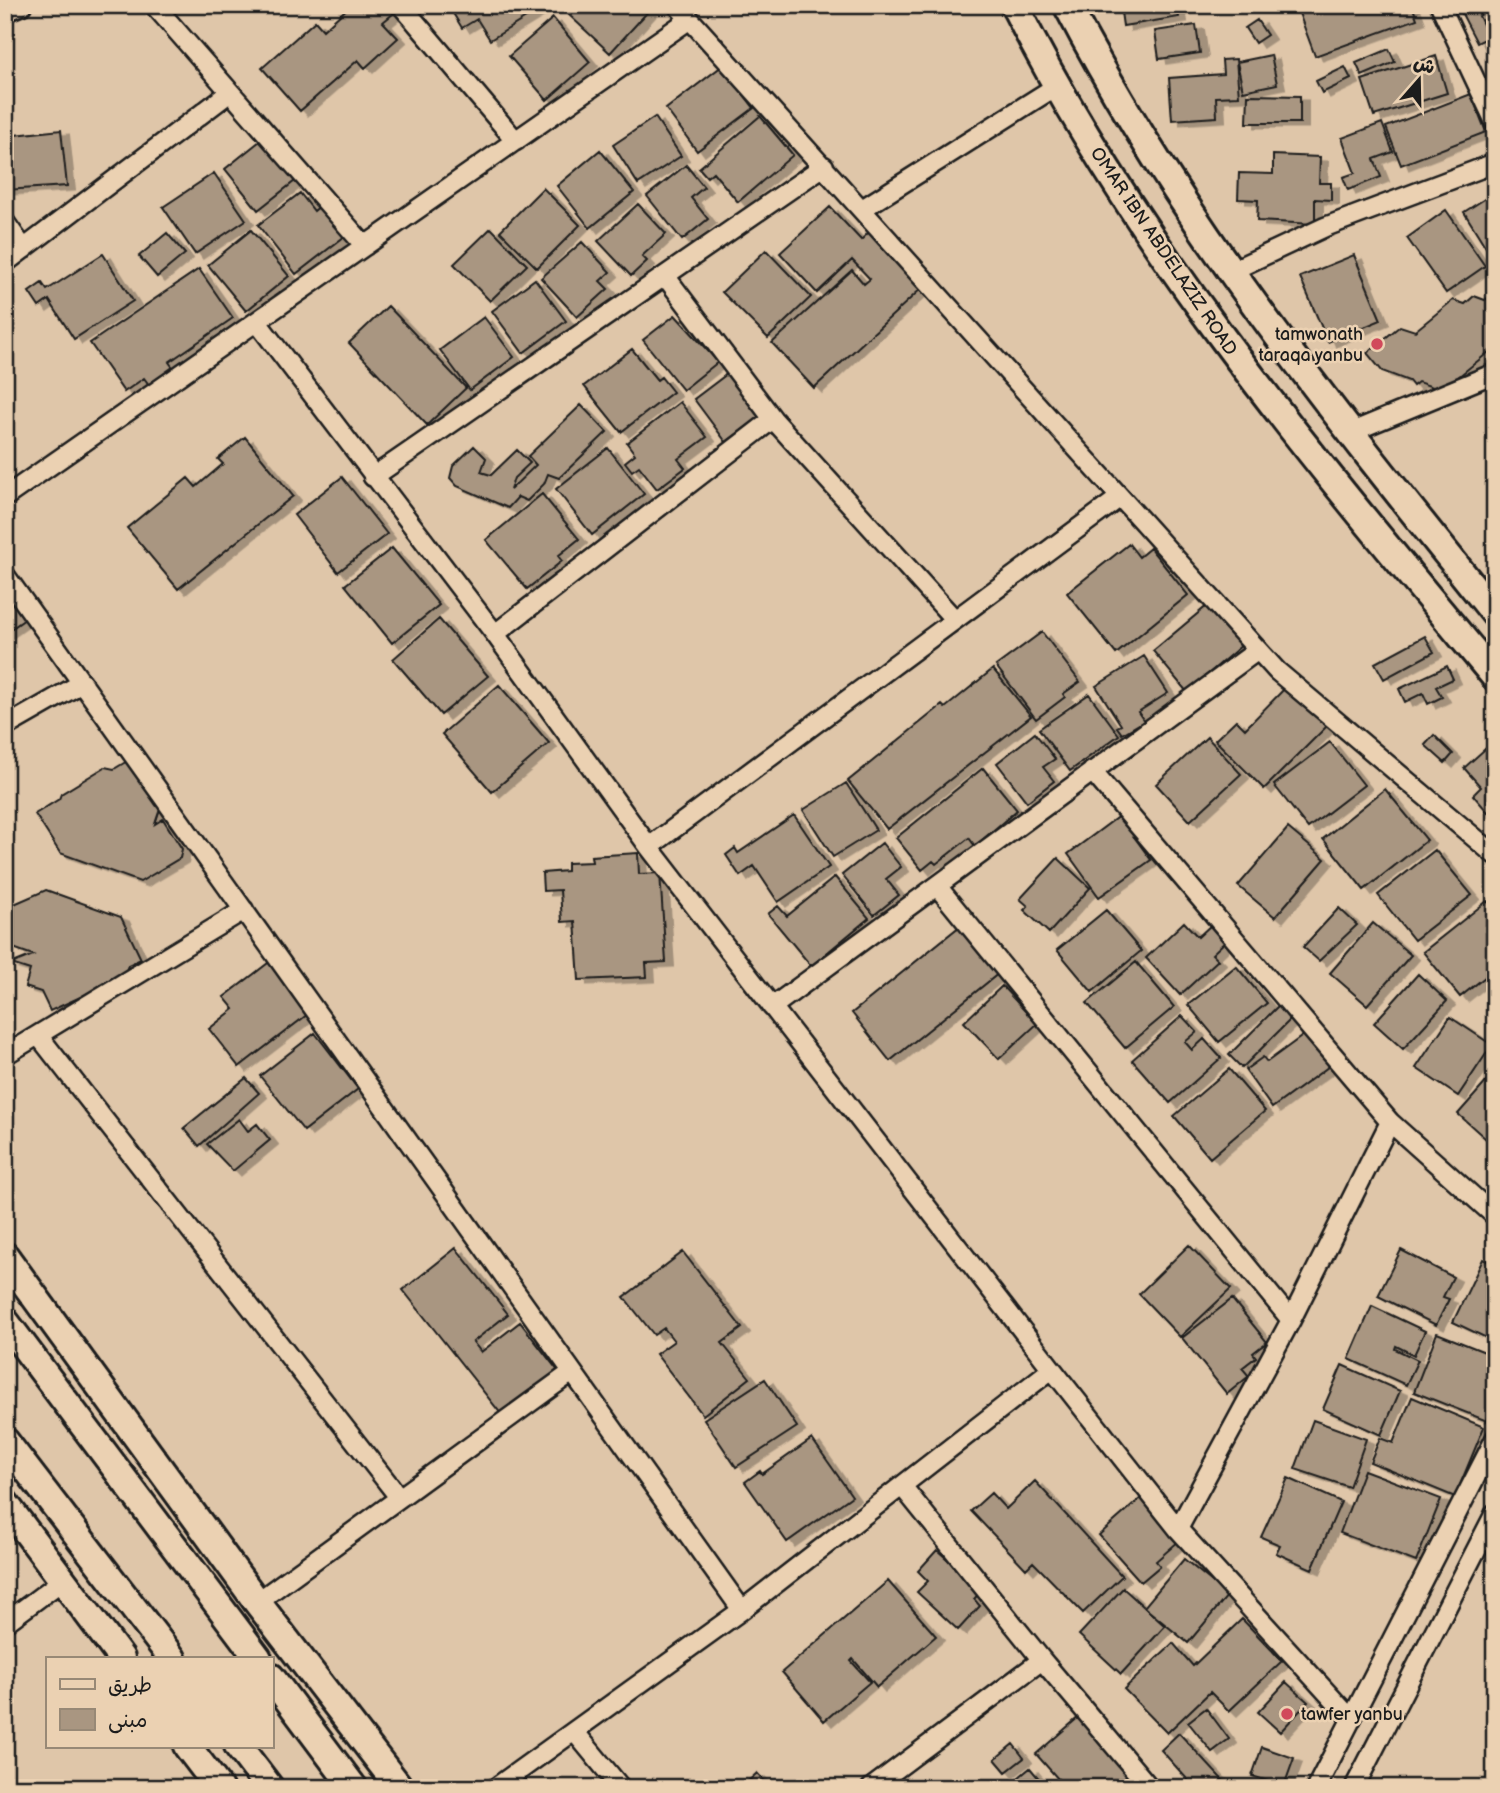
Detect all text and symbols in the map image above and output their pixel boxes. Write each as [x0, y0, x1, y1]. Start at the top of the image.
north arrow [1384, 46, 1454, 116]
text: ش [1411, 51, 1438, 80]
street label: OMAR IBN ABDELAZIZ ROAD [1086, 143, 1241, 359]
place label: tamwonath taraqa yanbu [1258, 324, 1363, 366]
marker: tamwonath taraqa yanbu [1369, 336, 1385, 352]
legend [46, 1657, 273, 1748]
text: طريق [108, 1673, 152, 1698]
place label: tawfer yanbu [1301, 1704, 1403, 1725]
marker: tawfer yanbu [1279, 1706, 1295, 1722]
text: مبنى [108, 1708, 147, 1734]

